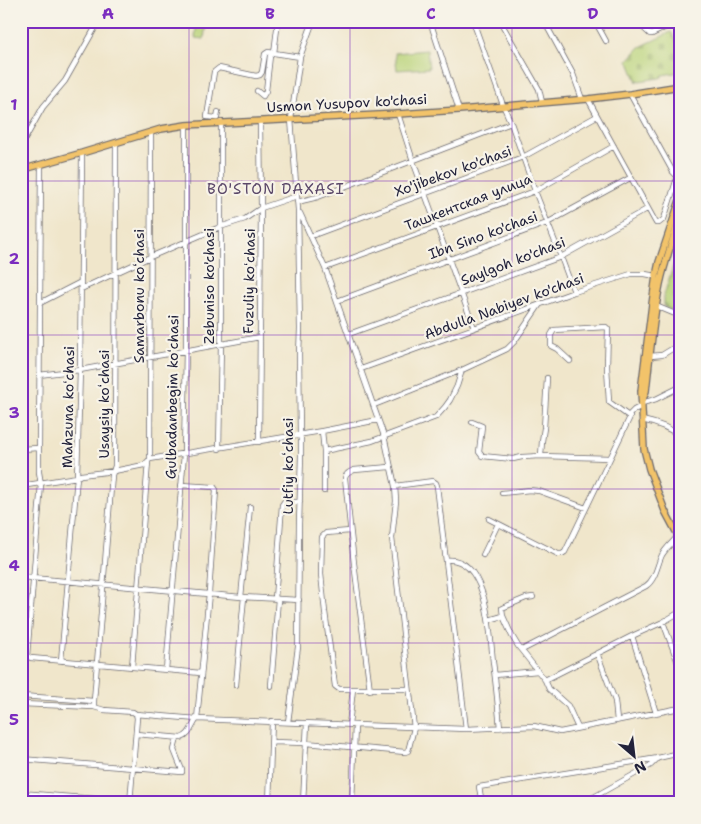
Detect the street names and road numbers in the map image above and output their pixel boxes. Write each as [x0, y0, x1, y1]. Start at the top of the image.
street label: Usmon Yusupov ko'chasi [266, 90, 428, 116]
street label: Xo'jibekov ko'chasi [392, 141, 514, 201]
street label: Ташкентская улица [402, 169, 535, 235]
street label: Ibn Sino ko'chasi [426, 207, 540, 263]
street label: Zebuniso ko'chasi [200, 228, 218, 344]
street label: Fuzuliy koʻchasi [239, 228, 259, 334]
street label: Samarbonu koʻchasi [130, 229, 148, 363]
street label: Saylgoh ko'chasi [458, 233, 568, 289]
street label: Abdulla Nabiyev ko'chasi [422, 269, 586, 343]
street label: Gulbadanbegim koʻchasi [162, 315, 182, 479]
street label: Mahzuna koʻchasi [58, 346, 78, 468]
street label: Usaysiy koʻchasi [95, 349, 113, 459]
street label: Lutfiy koʻchasi [279, 418, 297, 514]

